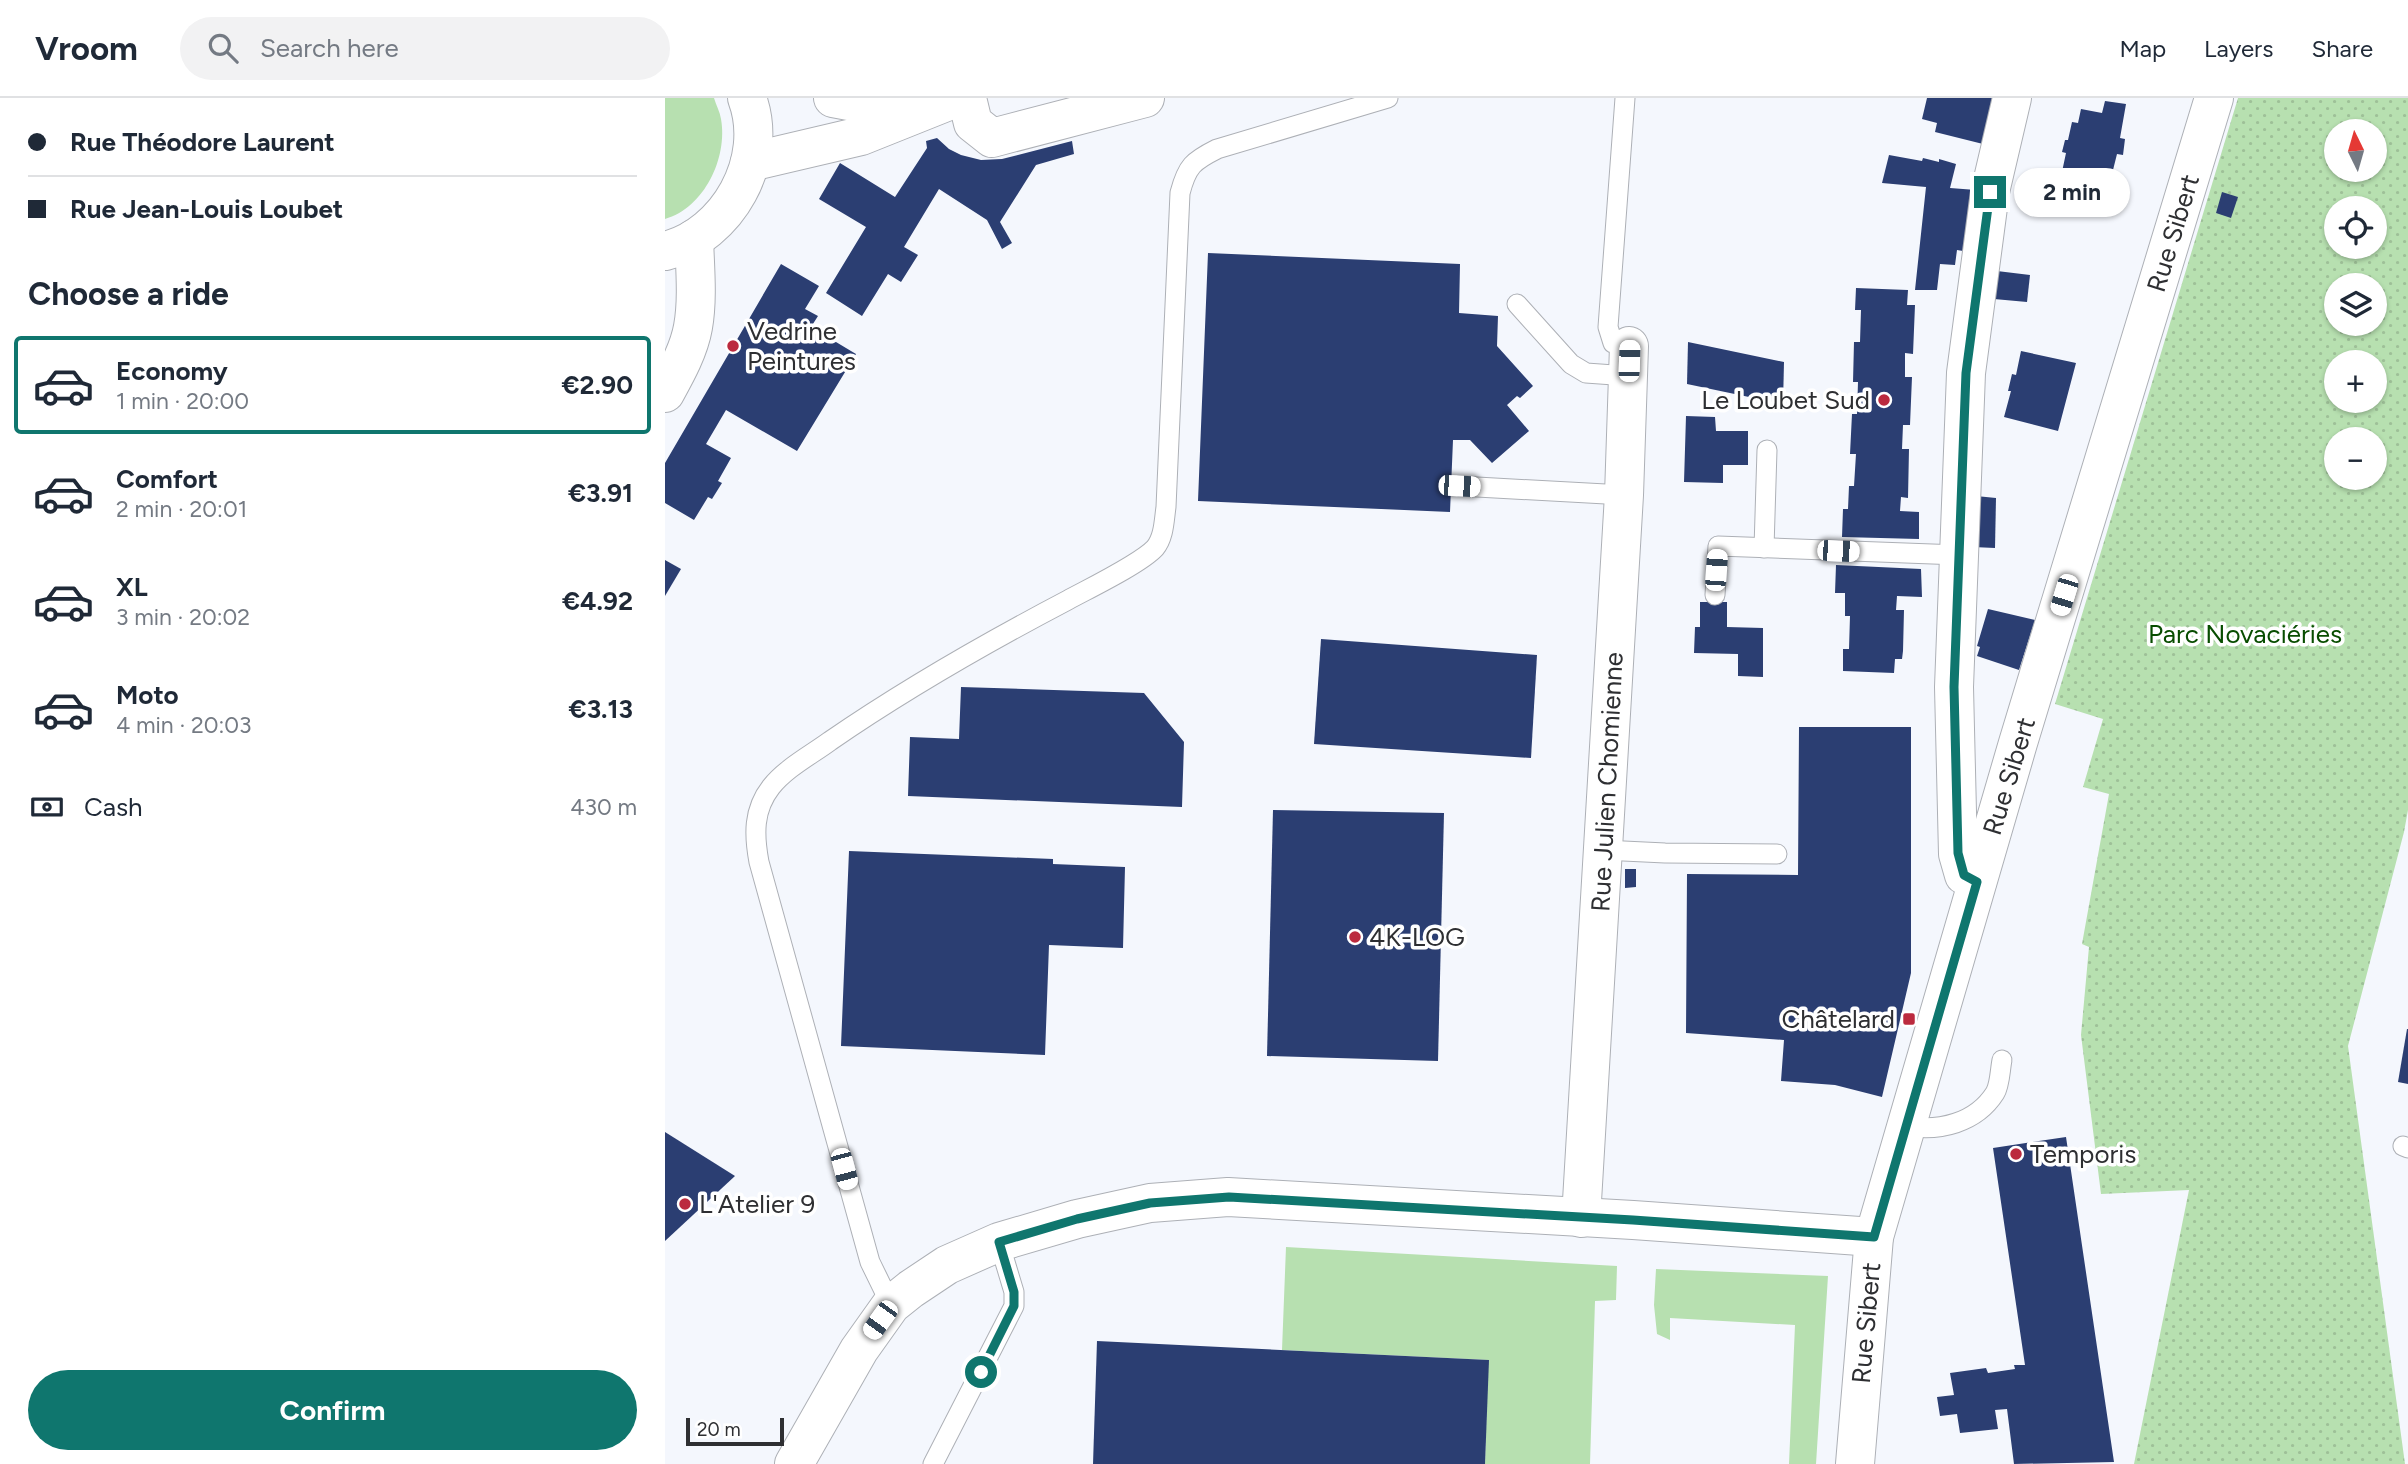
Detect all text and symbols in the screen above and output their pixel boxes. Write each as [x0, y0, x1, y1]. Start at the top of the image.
search box [180, 17, 670, 80]
text: Vroom [35, 29, 138, 68]
icon: search [204, 29, 242, 67]
text: Search here [260, 32, 399, 64]
text: Map [2119, 34, 2166, 63]
text: Layers [2204, 34, 2273, 63]
text: Share [2311, 34, 2373, 63]
north arrow [2324, 119, 2387, 182]
map controls [2324, 119, 2387, 490]
text: Rue Théodore Laurent [70, 126, 335, 158]
callout: 2 min [2015, 168, 2130, 217]
street label: Rue Sibert [2140, 170, 2206, 296]
route end [1974, 176, 2006, 208]
text: 2 min [2043, 178, 2101, 206]
text: Rue Jean-Louis Loubet [70, 193, 343, 225]
button: locate [2324, 196, 2387, 259]
button: layers [2324, 273, 2387, 336]
text: Choose a ride [28, 275, 229, 313]
place label: Vedrine Peintures [747, 315, 856, 377]
marker: Vedrine Peintures [725, 338, 741, 354]
car [1618, 340, 1641, 382]
button: + [2324, 350, 2387, 413]
icon: car [32, 354, 95, 417]
text: Economy [116, 355, 228, 387]
text: €2.90 [561, 369, 633, 401]
place label: Le Loubet Sud [1701, 384, 1870, 416]
text: 1 min · 20:00 [116, 387, 249, 415]
marker: Le Loubet Sud [1876, 392, 1892, 408]
button: − [2324, 427, 2387, 490]
icon: car [32, 462, 95, 525]
text: Comfort [116, 463, 218, 495]
car [1438, 474, 1481, 498]
text: €3.91 [568, 477, 633, 509]
text: 2 min · 20:01 [116, 495, 247, 523]
car [1817, 540, 1860, 562]
car [1705, 548, 1728, 592]
icon: car [32, 570, 95, 633]
text: XL [116, 571, 148, 603]
car [2048, 572, 2081, 618]
text: €4.92 [562, 585, 633, 617]
text: 3 min · 20:02 [116, 603, 250, 631]
park label: Parc Novaciéries [2148, 618, 2342, 650]
street label: Rue Julien Chomienne [1584, 651, 1630, 913]
icon: car [32, 678, 95, 741]
text: Moto [116, 679, 179, 711]
text: €3.13 [569, 693, 633, 725]
text: 4 min · 20:03 [116, 711, 252, 739]
street label: Rue Sibert [1976, 713, 2042, 839]
icon: cash [28, 788, 66, 826]
text: Cash [84, 791, 143, 823]
text: 430 m [570, 793, 637, 821]
place label: 4K-LOG [1369, 921, 1465, 953]
marker: 4K-LOG [1347, 929, 1363, 945]
place label: Châtelard [1782, 1003, 1895, 1035]
marker: Châtelard [1901, 1011, 1917, 1027]
place label: Temporis [2030, 1138, 2136, 1170]
car [829, 1146, 860, 1192]
marker: Temporis [2008, 1146, 2024, 1162]
place label: L'Atelier 9 [699, 1188, 815, 1220]
marker: L'Atelier 9 [677, 1196, 693, 1212]
street label: Rue Sibert [1845, 1261, 1887, 1385]
car [860, 1297, 901, 1343]
route start [965, 1356, 997, 1388]
button: Confirm [28, 1370, 637, 1450]
scale bar [686, 1415, 784, 1447]
text: 20 m [697, 1418, 741, 1441]

